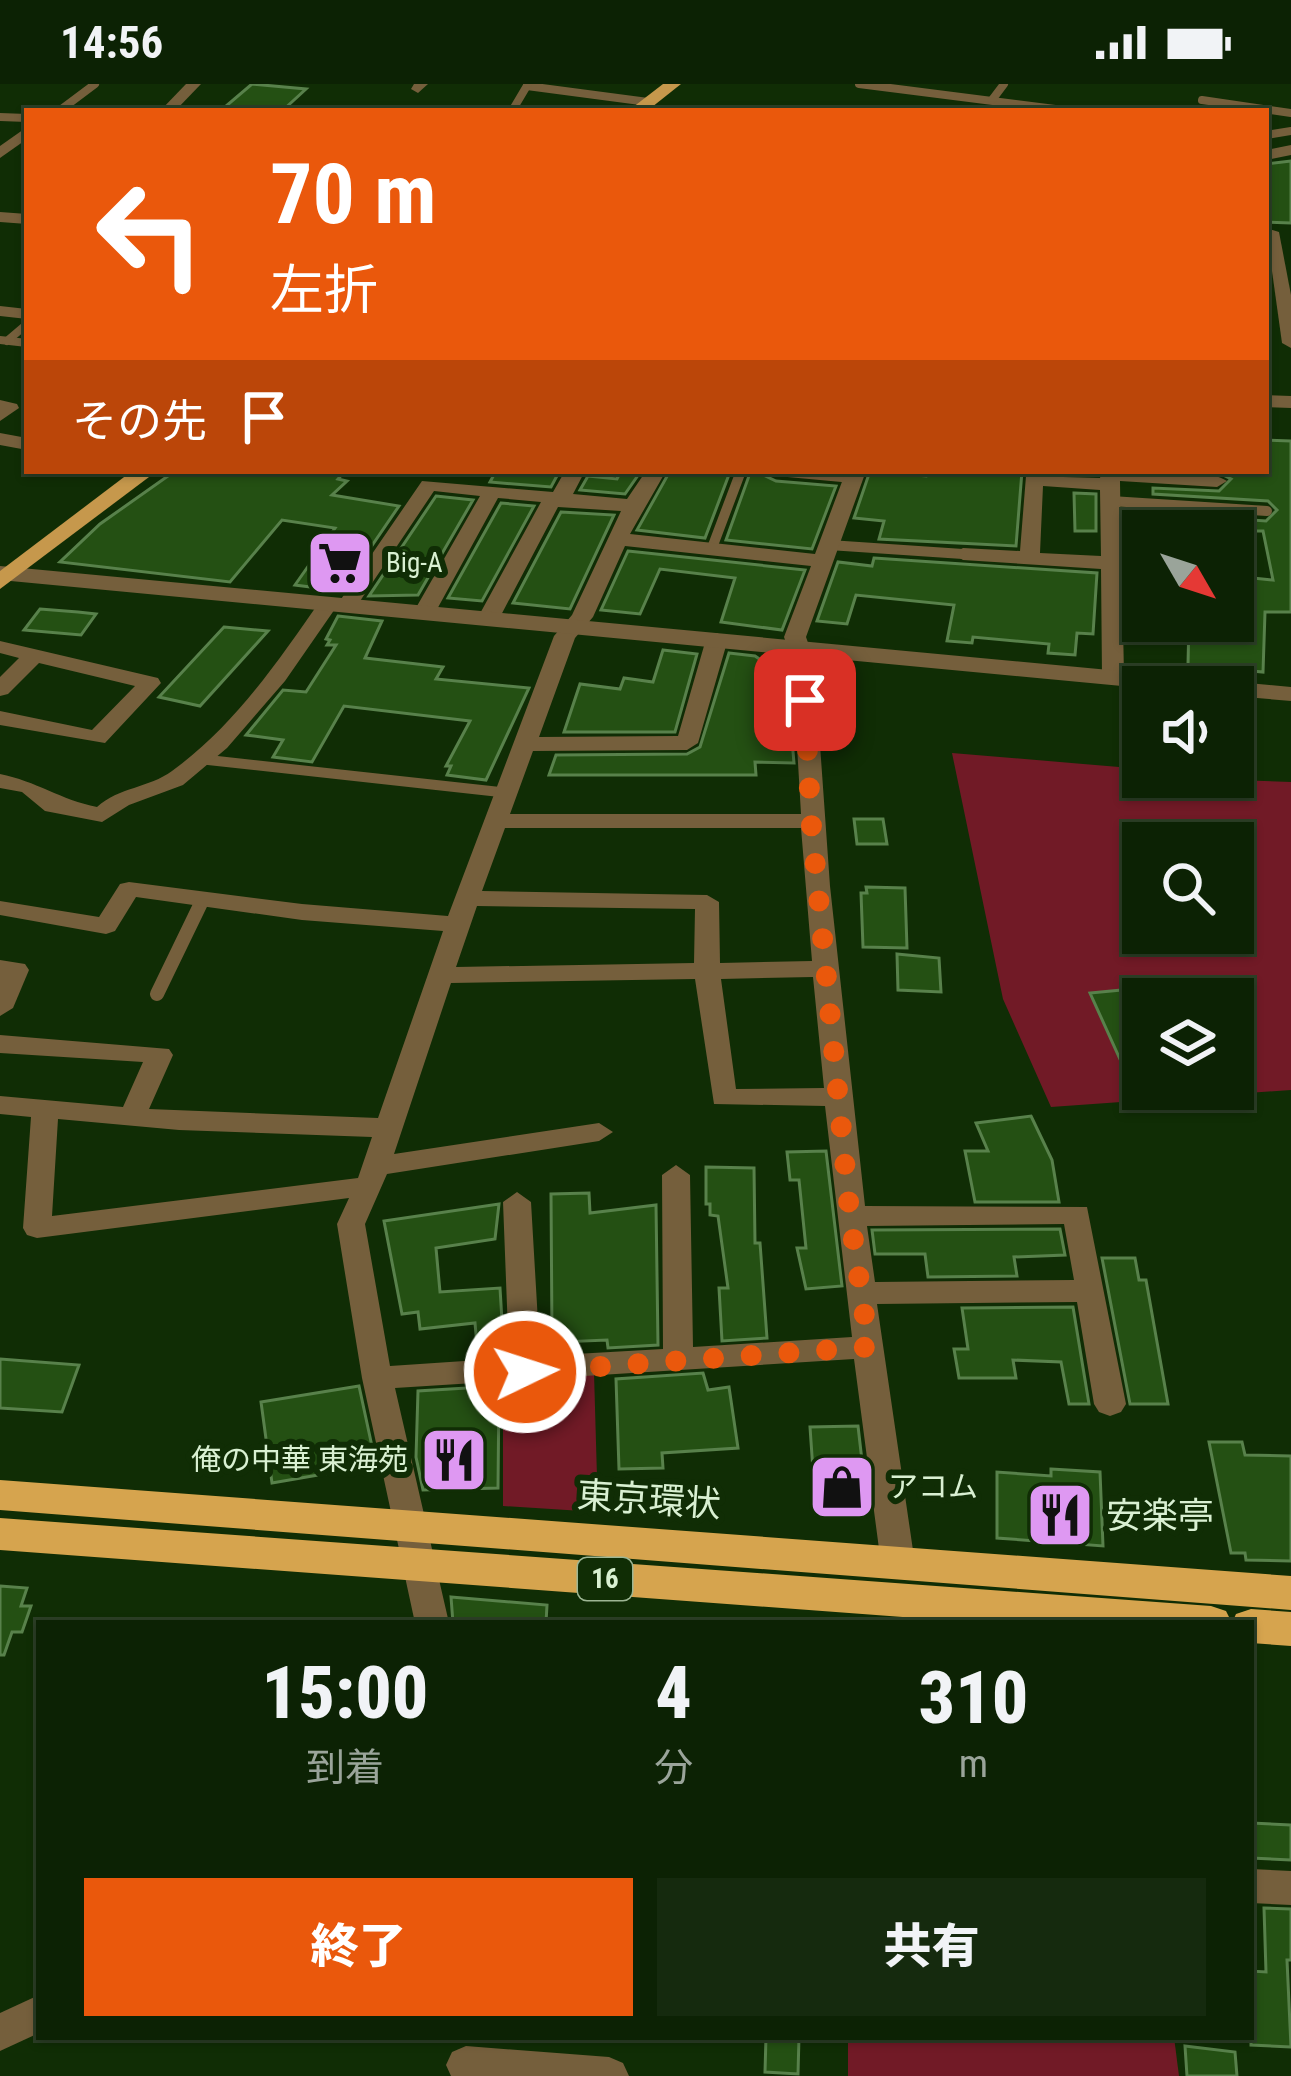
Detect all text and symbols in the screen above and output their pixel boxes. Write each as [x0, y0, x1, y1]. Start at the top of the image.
text: 14:56 [60, 16, 163, 69]
text: 70 m [270, 145, 437, 244]
icon: left [72, 156, 228, 312]
text: 左折 [270, 259, 378, 322]
icon: arrive [231, 384, 297, 450]
text: その先 [72, 395, 207, 448]
north arrow [1122, 510, 1254, 642]
map controls [1122, 510, 1254, 1110]
supermarket icon: Big-A [305, 528, 375, 598]
place label: Big-A [386, 547, 443, 579]
pin [754, 649, 856, 751]
button: sound [1122, 666, 1254, 798]
icon: arrive [772, 667, 838, 733]
button: search [1122, 822, 1254, 954]
button: layers [1122, 978, 1254, 1110]
position arrow [462, 1309, 588, 1435]
restaurant icon: 俺の中華 東海苑 [419, 1425, 489, 1495]
place label: 俺の中華 東海苑 [191, 1442, 408, 1477]
shop icon: アコム [807, 1452, 877, 1522]
place label: アコム [888, 1469, 978, 1504]
street label: 東京環状 [576, 1474, 722, 1526]
restaurant icon: 安楽亭 [1025, 1480, 1095, 1550]
place label: 安楽亭 [1106, 1495, 1214, 1537]
road number: 16 [578, 1558, 632, 1600]
text: 15:00 [262, 1651, 428, 1736]
text: 4 [655, 1651, 692, 1736]
text: 310 [919, 1656, 1028, 1741]
text: m [959, 1741, 988, 1787]
text: 到着 [306, 1745, 384, 1791]
text: 分 [654, 1745, 693, 1791]
button: 終了 [84, 1878, 633, 2016]
button: 共有 [657, 1878, 1206, 2016]

